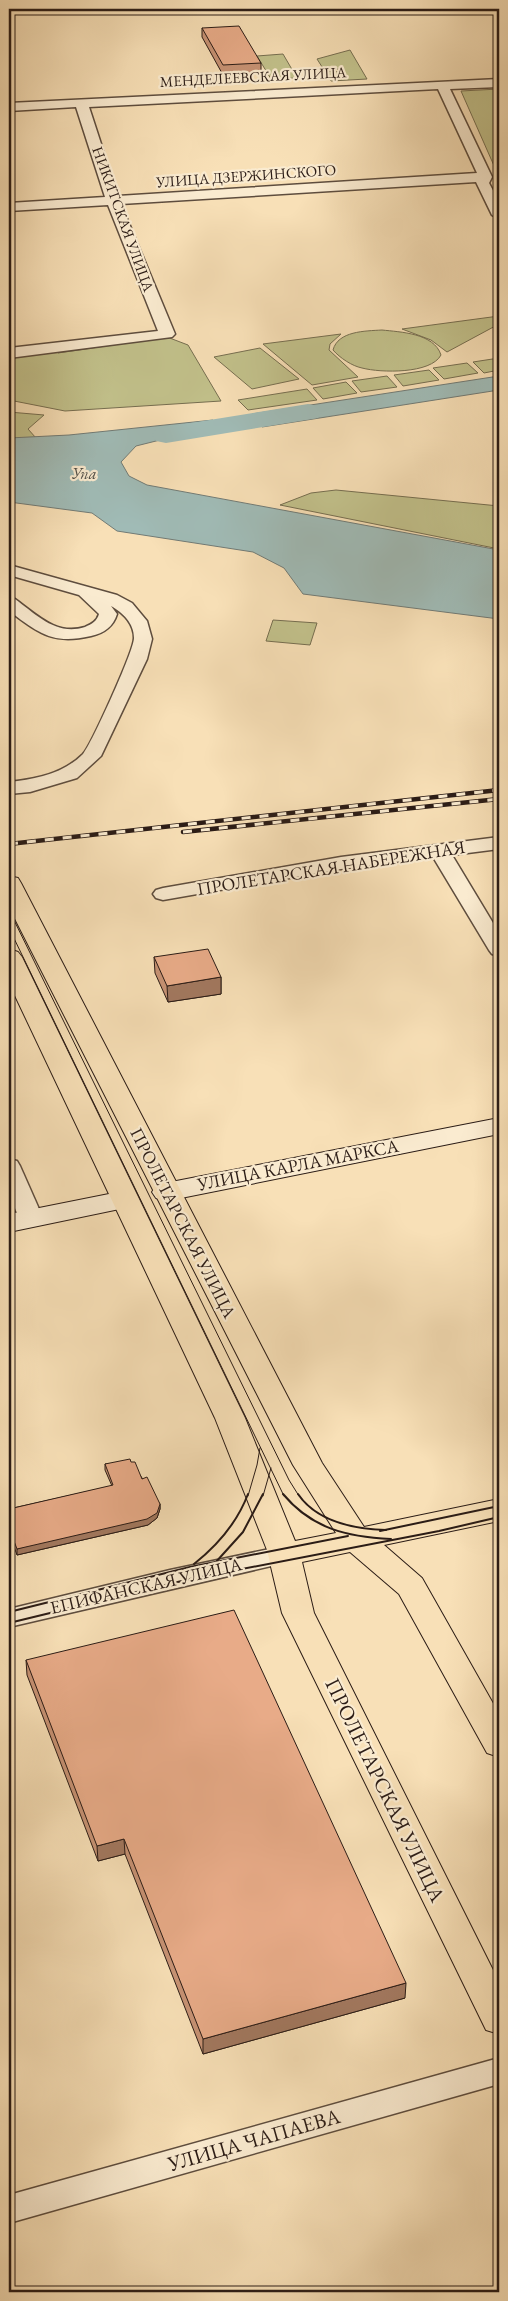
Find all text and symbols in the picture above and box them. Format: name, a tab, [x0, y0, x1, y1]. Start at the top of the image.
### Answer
street label: МЕНДЕЛЕЕВСКАЯ УЛИЦА	[159, 62, 347, 91]
street label: НИКИТСКАЯ УЛИЦА	[88, 144, 159, 295]
street label: УЛИЦА ДЗЕРЖИНСКОГО	[154, 160, 337, 191]
water label: Упа	[71, 463, 97, 484]
street label: ПРОЛЕТАРСКАЯ НАБЕРЕЖНАЯ	[195, 835, 467, 900]
street label: ПРОЛЕТАРСКАЯ УЛИЦА	[125, 1124, 242, 1322]
street label: УЛИЦА КАРЛА МАРКСА	[194, 1134, 401, 1195]
street label: ЕПИФАНСКАЯ УЛИЦА	[48, 1552, 245, 1619]
street label: ПРОЛЕТАРСКАЯ УЛИЦА	[319, 1673, 452, 1907]
street label: УЛИЦА ЧАПАЕВА	[164, 2102, 344, 2177]

